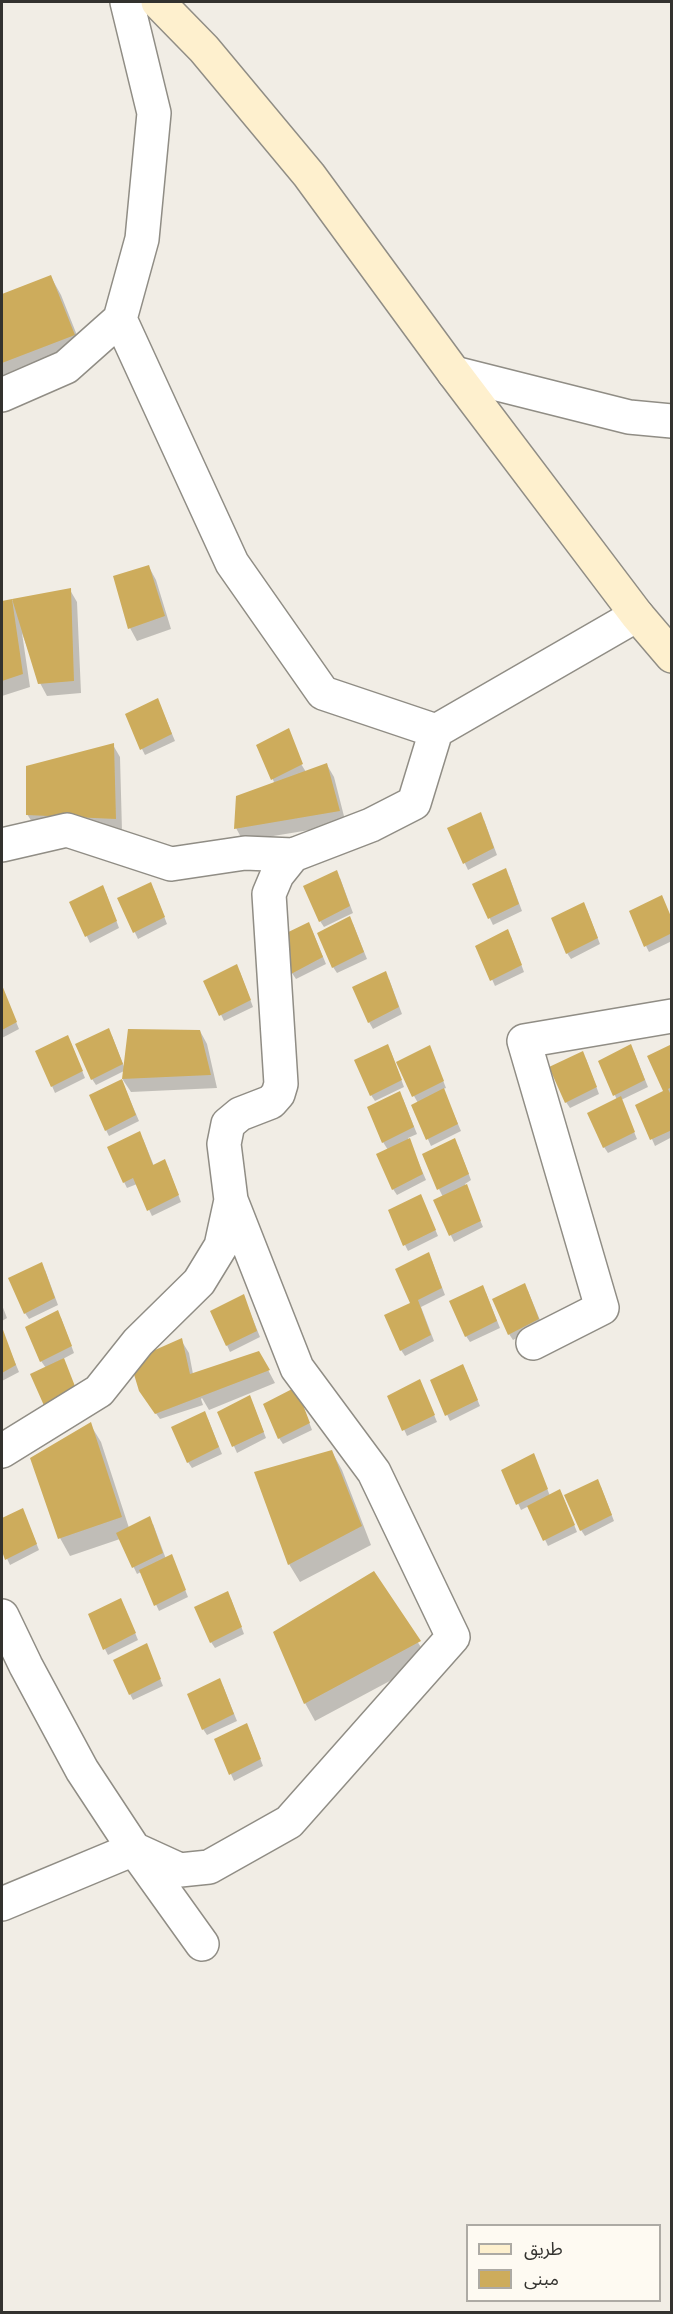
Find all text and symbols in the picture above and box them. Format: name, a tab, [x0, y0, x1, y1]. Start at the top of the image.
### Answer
legend	[466, 2224, 661, 2302]
text: طريق	[524, 2238, 563, 2259]
text: مبنى	[524, 2268, 559, 2289]

